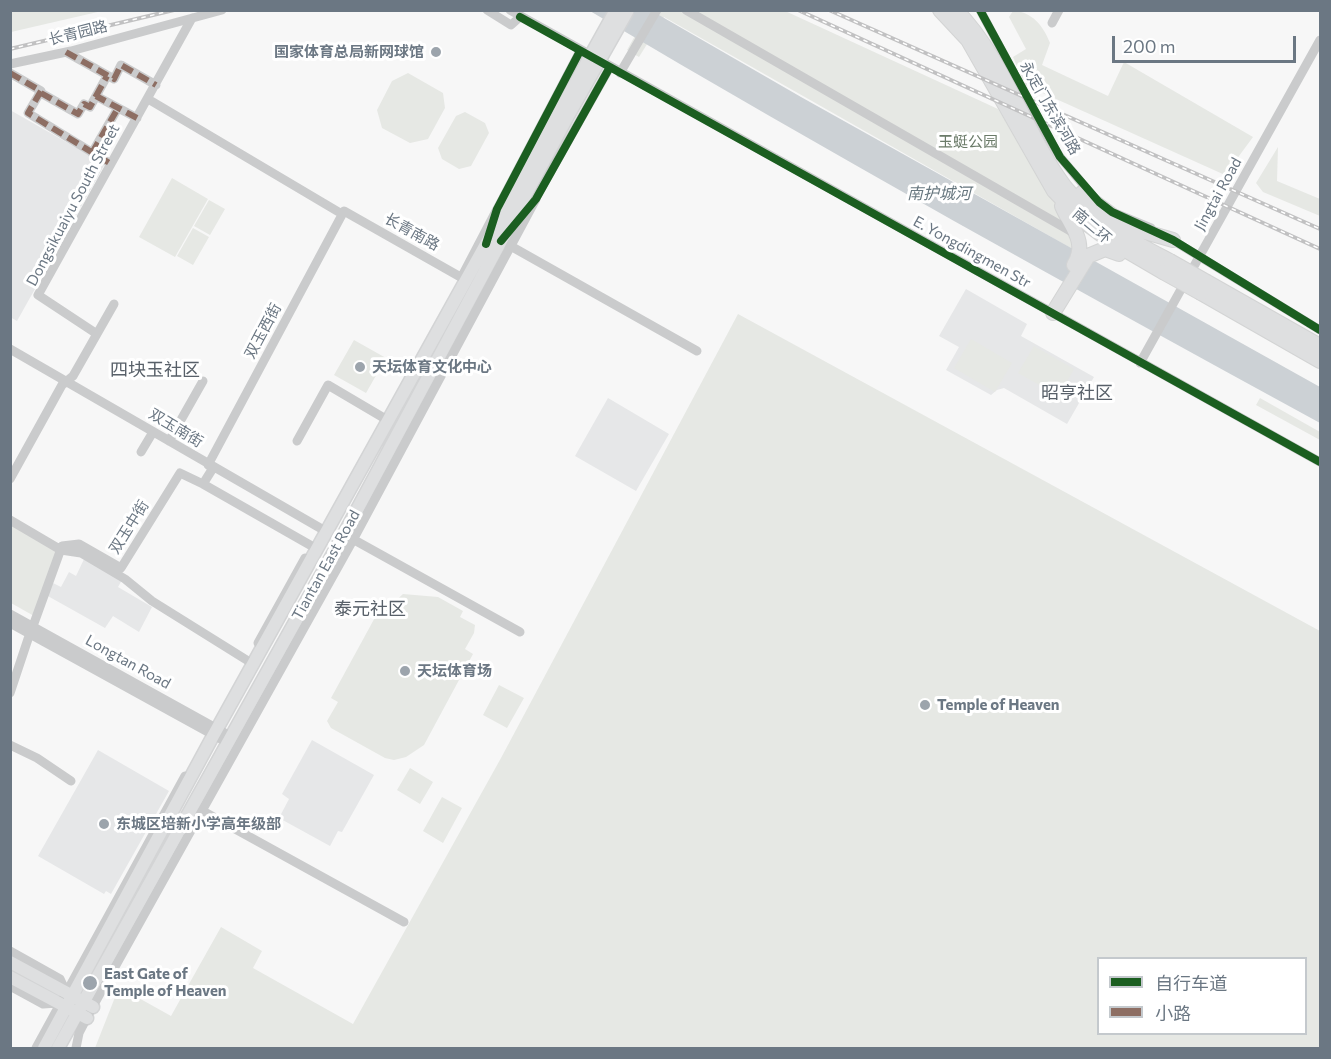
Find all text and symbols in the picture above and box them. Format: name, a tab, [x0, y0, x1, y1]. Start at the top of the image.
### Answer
street label: 长青园路	[47, 17, 109, 49]
scale bar	[1115, 24, 1300, 62]
text: 200 m	[1123, 35, 1176, 57]
place label: 国家体育总局新网球馆	[274, 43, 424, 61]
marker: 国家体育总局新网球馆	[429, 45, 443, 59]
street label: 永定门东滨河路	[1016, 58, 1084, 158]
street label: Dongsikuaiyu South Street	[23, 121, 123, 289]
park label: 玉蜓公园	[938, 133, 998, 151]
street label: Jingtai Road	[1191, 154, 1245, 234]
water label: 南护城河	[907, 184, 971, 204]
street label: 南二环	[1069, 205, 1115, 247]
street label: 长青南路	[381, 210, 443, 254]
street label: E. Yongdingmen Str	[910, 212, 1034, 292]
street label: 双玉西街	[241, 300, 285, 362]
place label: 天坛体育文化中心	[372, 358, 492, 376]
district label: 四块玉社区	[110, 359, 200, 381]
marker: 天坛体育文化中心	[353, 360, 367, 374]
district label: 昭亨社区	[1041, 382, 1113, 404]
street label: 双玉南街	[146, 405, 206, 451]
street label: 双玉中街	[105, 497, 153, 557]
street label: Tiantan East Road	[288, 507, 364, 623]
district label: 泰元社区	[334, 598, 406, 620]
street label: Longtan Road	[82, 631, 174, 693]
place label: 天坛体育场	[417, 662, 492, 680]
marker: 天坛体育场	[398, 664, 412, 678]
place label: Temple of Heaven	[937, 696, 1059, 714]
marker: Temple of Heaven	[918, 698, 932, 712]
place label: 东城区培新小学高年级部	[116, 815, 281, 833]
marker: 东城区培新小学高年级部	[97, 817, 111, 831]
legend	[1097, 957, 1307, 1035]
place label: East Gate of Temple of Heaven	[104, 965, 226, 1000]
text: 自行车道	[1155, 972, 1227, 994]
marker: East Gate of Temple of Heaven	[81, 974, 99, 992]
text: 小路	[1155, 1002, 1191, 1024]

